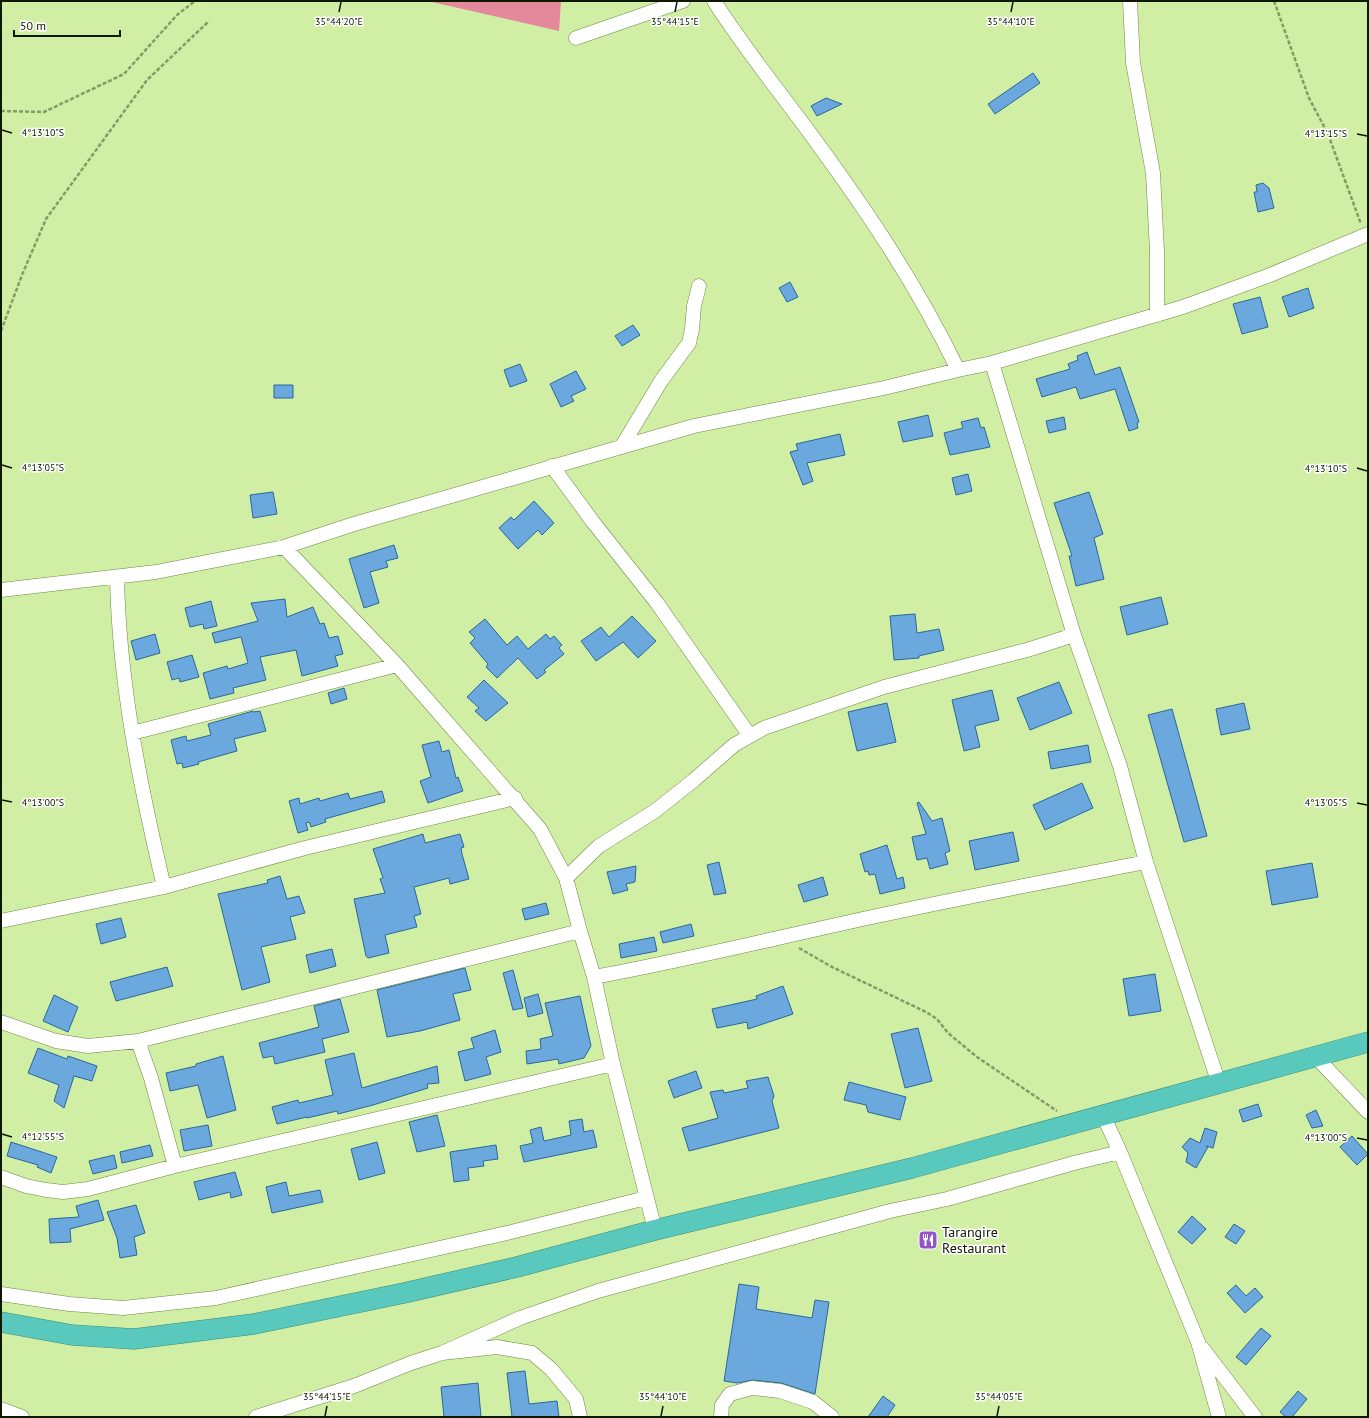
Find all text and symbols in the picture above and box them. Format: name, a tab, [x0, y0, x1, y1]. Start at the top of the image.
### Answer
scale bar	[14, 12, 120, 38]
text: 35°44'20"E	[315, 15, 363, 28]
text: 35°44'15"E	[651, 15, 699, 28]
text: 35°44'10"E	[987, 15, 1035, 28]
text: 50 m	[20, 18, 46, 33]
text: 4°13'10"S	[22, 126, 64, 139]
text: 4°13'15"S	[1305, 127, 1347, 140]
text: 4°13'05"S	[22, 461, 64, 474]
text: 4°13'10"S	[1305, 462, 1347, 475]
text: 4°13'00"S	[22, 796, 64, 809]
text: 4°13'05"S	[1305, 796, 1347, 809]
text: 4°12'55"S	[22, 1130, 64, 1143]
text: 4°13'00"S	[1305, 1131, 1347, 1144]
place label: Tarangire Restaurant	[942, 1223, 1006, 1257]
restaurant icon: Tarangire Restaurant	[917, 1229, 939, 1251]
text: 35°44'15"E	[303, 1390, 351, 1403]
text: 35°44'10"E	[639, 1390, 687, 1403]
text: 35°44'05"E	[975, 1390, 1023, 1403]

